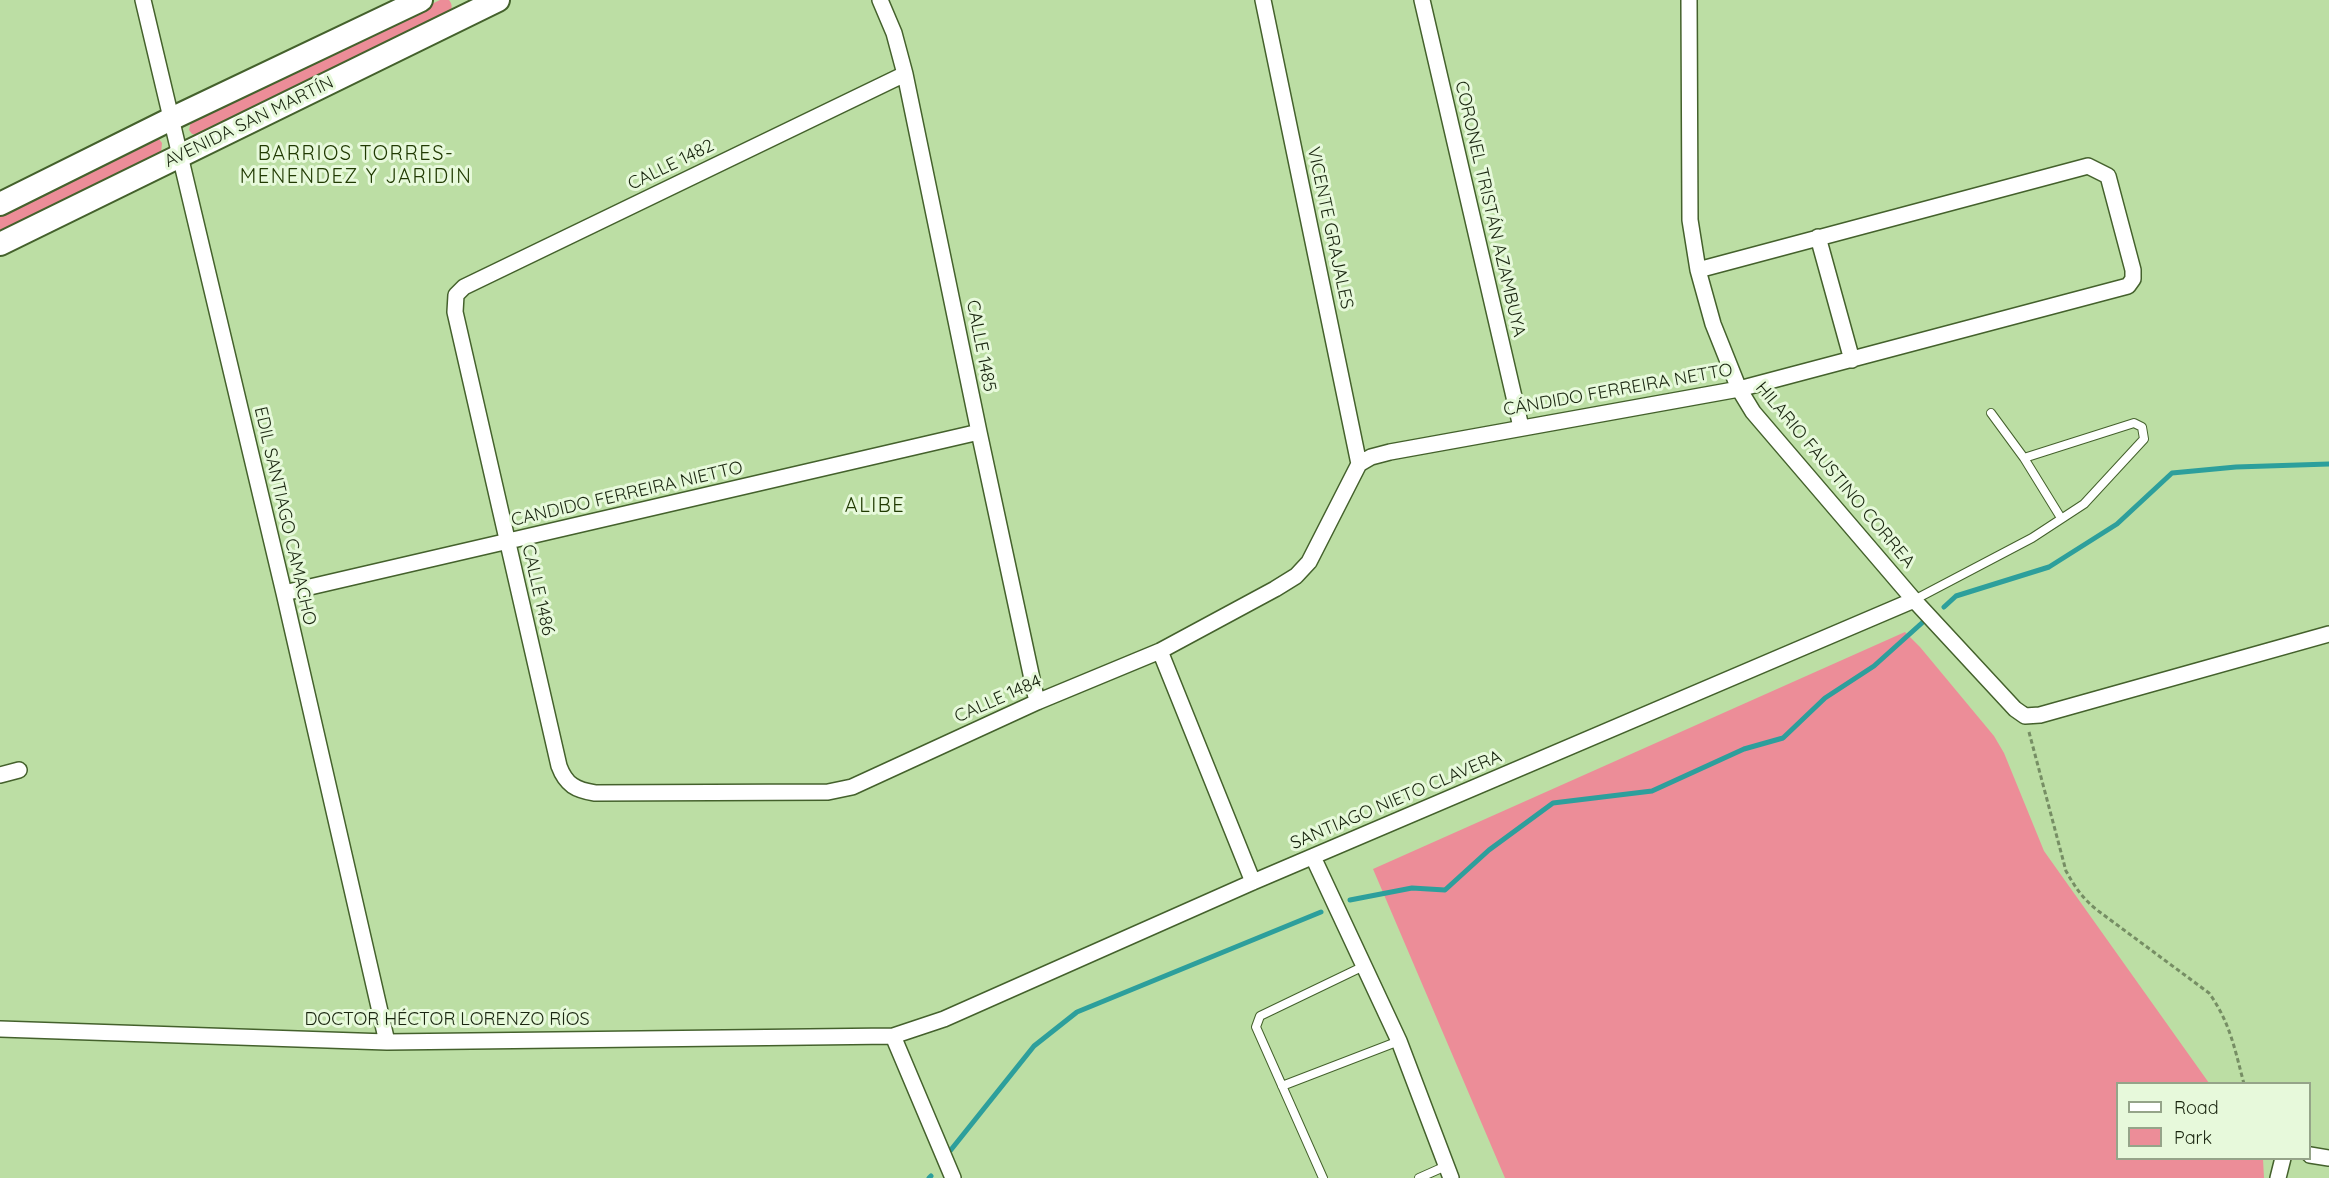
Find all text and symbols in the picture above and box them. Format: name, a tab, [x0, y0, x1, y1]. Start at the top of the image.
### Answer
street label: AVENIDA SAN MARTÍN	[161, 72, 337, 172]
street label: CORONEL TRISTÁN AZAMBUYA	[1450, 79, 1530, 339]
street label: CALLE 1482	[624, 135, 718, 195]
district label: BARRIOS TORRES- MENENDEZ Y JARIDIN	[240, 142, 472, 189]
street label: VICENTE GRAJALES	[1302, 145, 1358, 311]
street label: CALLE 1485	[962, 298, 1000, 394]
street label: CÁNDIDO FERREIRA NETTO	[1502, 359, 1734, 421]
street label: HILARIO FAUSTINO CORREA	[1751, 377, 1919, 573]
street label: EDIL SANTIAGO CAMACHO	[249, 405, 321, 627]
street label: CANDIDO FERREIRA NIETTO	[509, 457, 745, 531]
district label: ALIBE	[845, 494, 905, 518]
street label: CALLE 1486	[517, 542, 559, 638]
street label: CALLE 1484	[951, 670, 1045, 728]
street label: SANTIAGO NIETO CLAVERA	[1287, 746, 1505, 854]
street label: DOCTOR HÉCTOR LORENZO RÍOS	[304, 1009, 590, 1031]
legend	[2116, 1082, 2311, 1160]
text: Road	[2174, 1096, 2219, 1119]
text: Park	[2174, 1126, 2212, 1149]

